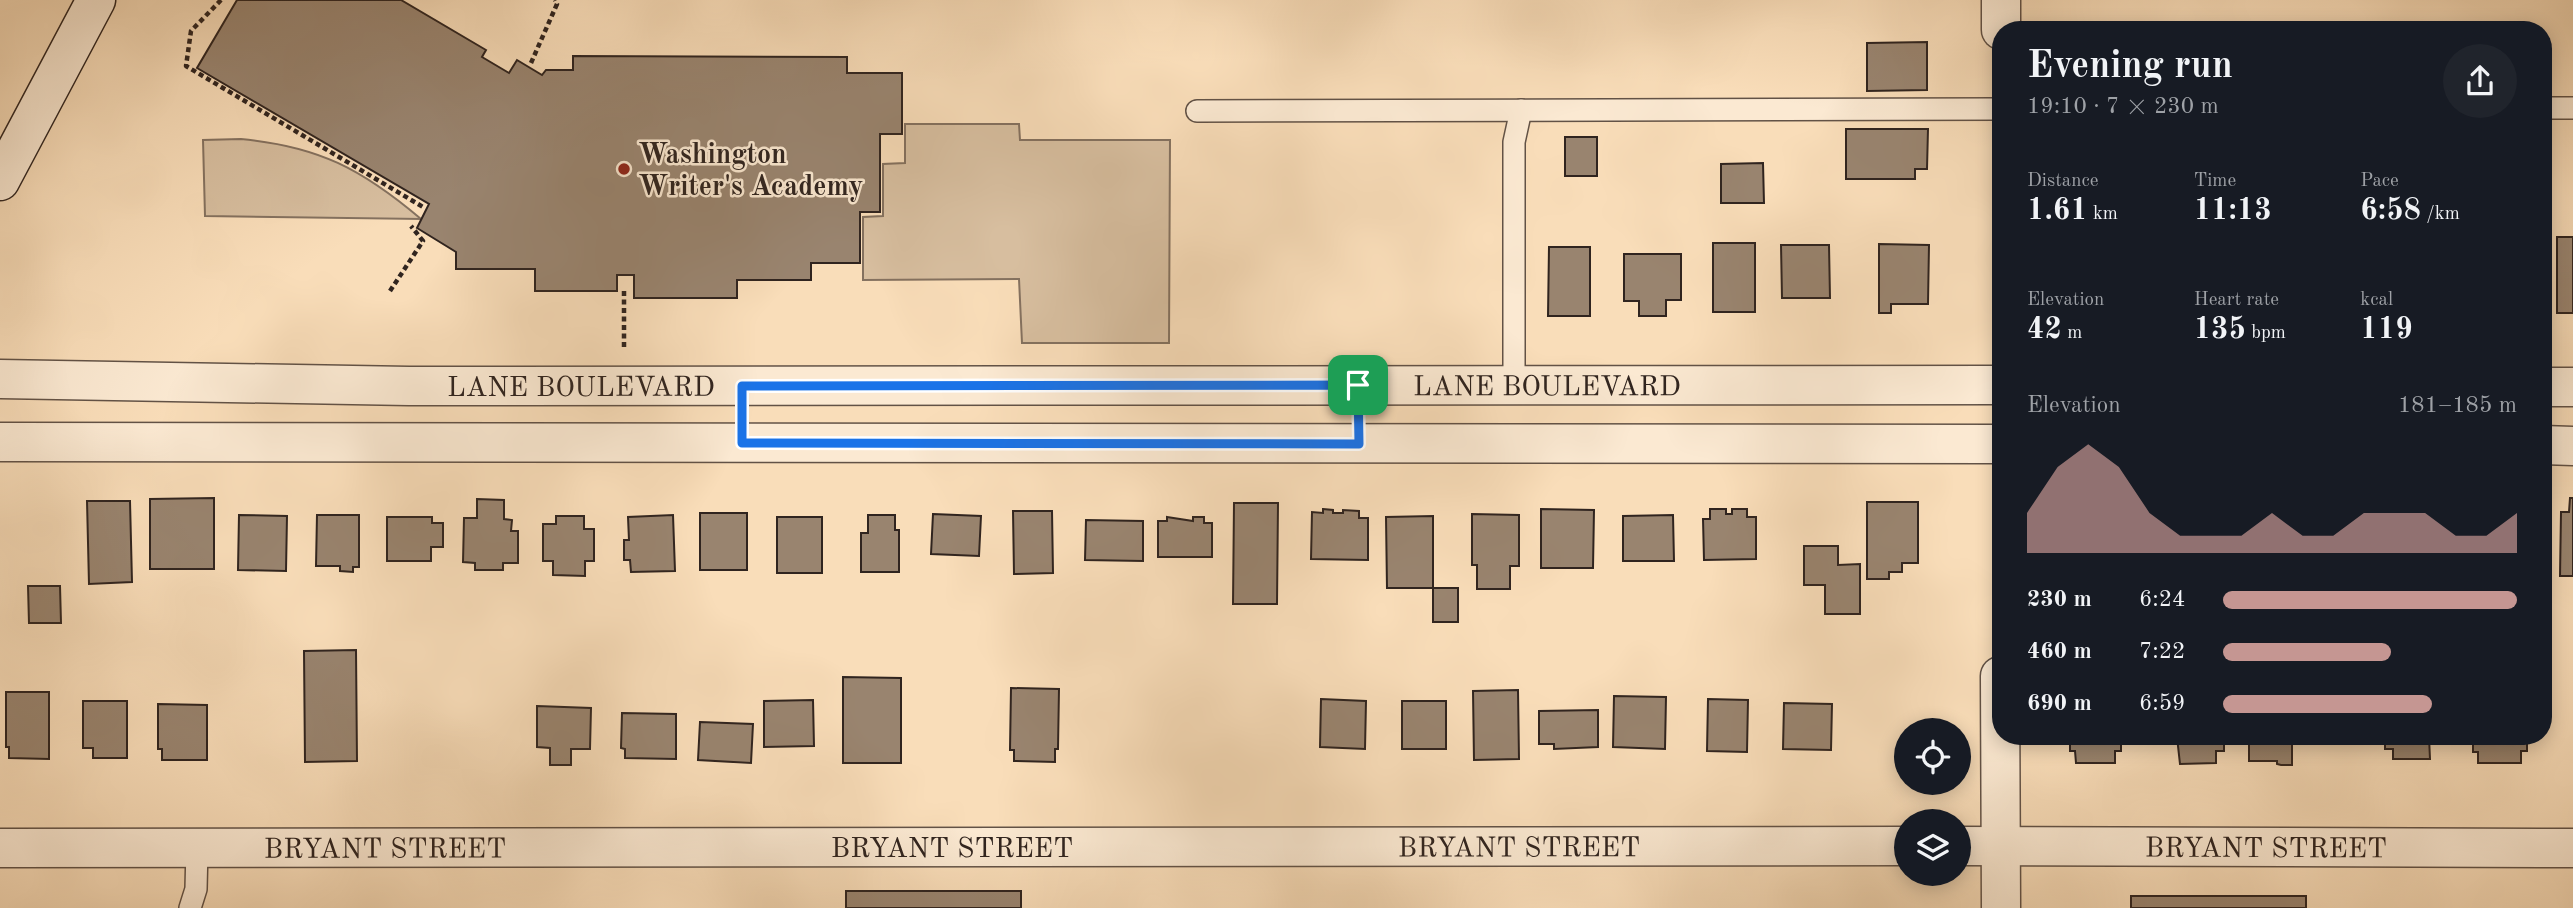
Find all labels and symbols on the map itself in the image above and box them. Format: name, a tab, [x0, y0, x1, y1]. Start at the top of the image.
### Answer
place label: Washington Writer's Academy	[638, 142, 864, 202]
marker: Washington Writer's Academy	[616, 161, 632, 177]
pin	[1328, 355, 1388, 415]
street label: LANE BOULEVARD	[1413, 374, 1681, 402]
street label: LANE BOULEVARD	[447, 375, 715, 403]
street label: BRYANT STREET	[1398, 835, 1640, 864]
street label: BRYANT STREET	[264, 836, 506, 865]
street label: BRYANT STREET	[831, 836, 1073, 864]
street label: BRYANT STREET	[2145, 836, 2387, 864]

